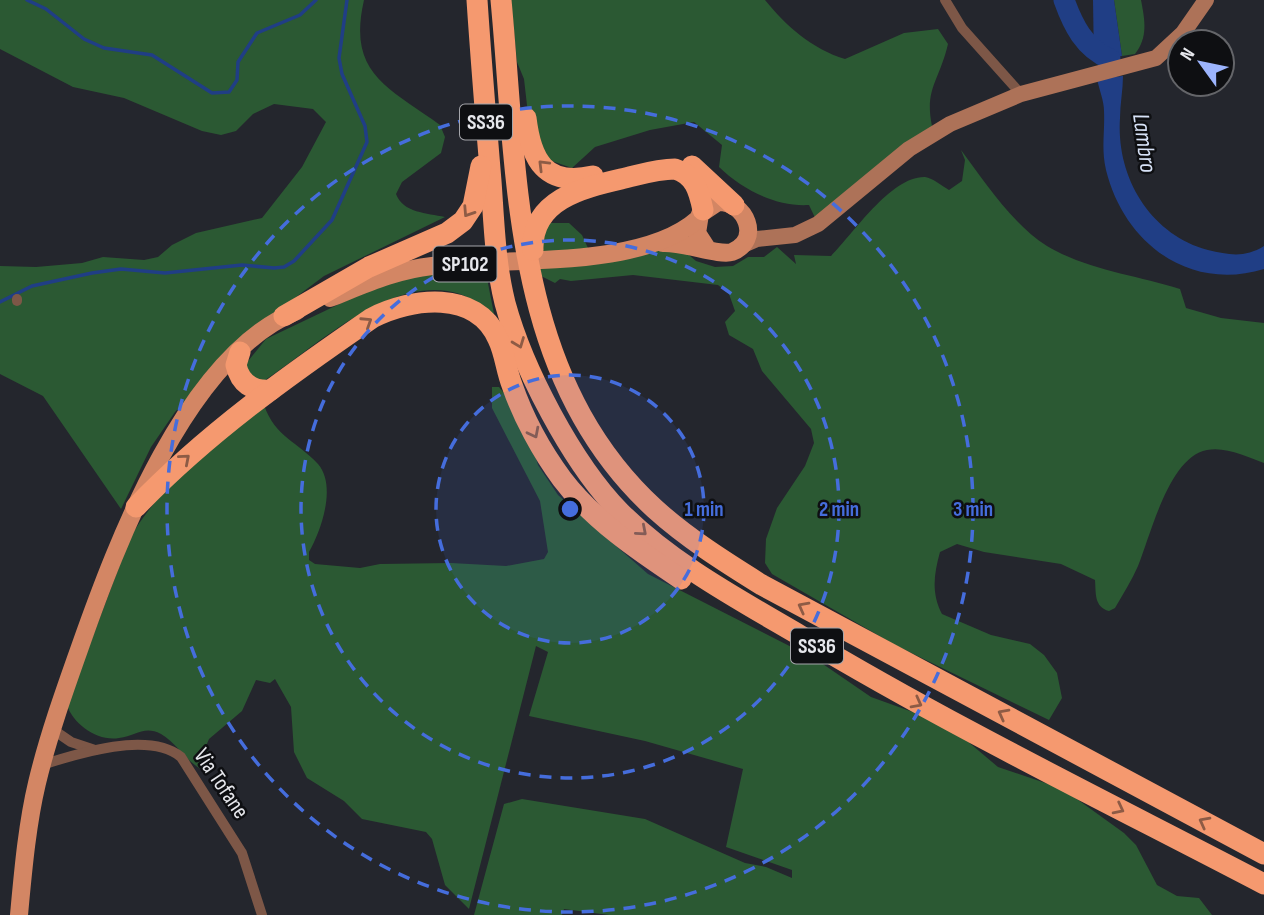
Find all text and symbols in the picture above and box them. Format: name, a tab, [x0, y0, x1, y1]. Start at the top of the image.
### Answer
north arrow	[1166, 28, 1236, 98]
text: N	[1176, 44, 1200, 65]
road number: SS36	[460, 104, 512, 140]
water label: Lambro	[1126, 112, 1163, 175]
one-way arrow	[538, 160, 551, 173]
one-way arrow	[463, 204, 476, 217]
road number: SP102	[434, 246, 496, 282]
one-way arrow	[359, 318, 372, 331]
one-way arrow	[510, 336, 524, 348]
one-way arrow	[526, 426, 540, 438]
one-way arrow	[177, 455, 190, 467]
centre of rings	[558, 497, 582, 521]
text: 1 min	[684, 497, 724, 522]
text: 2 min	[819, 497, 859, 522]
text: 3 min	[953, 497, 993, 522]
one-way arrow	[633, 523, 646, 535]
one-way arrow	[798, 602, 810, 615]
road number: SS36	[791, 628, 843, 664]
one-way arrow	[910, 695, 923, 709]
one-way arrow	[998, 709, 1010, 722]
street label: Via Tofane	[188, 743, 255, 824]
one-way arrow	[1112, 800, 1124, 814]
one-way arrow	[1199, 816, 1211, 830]

